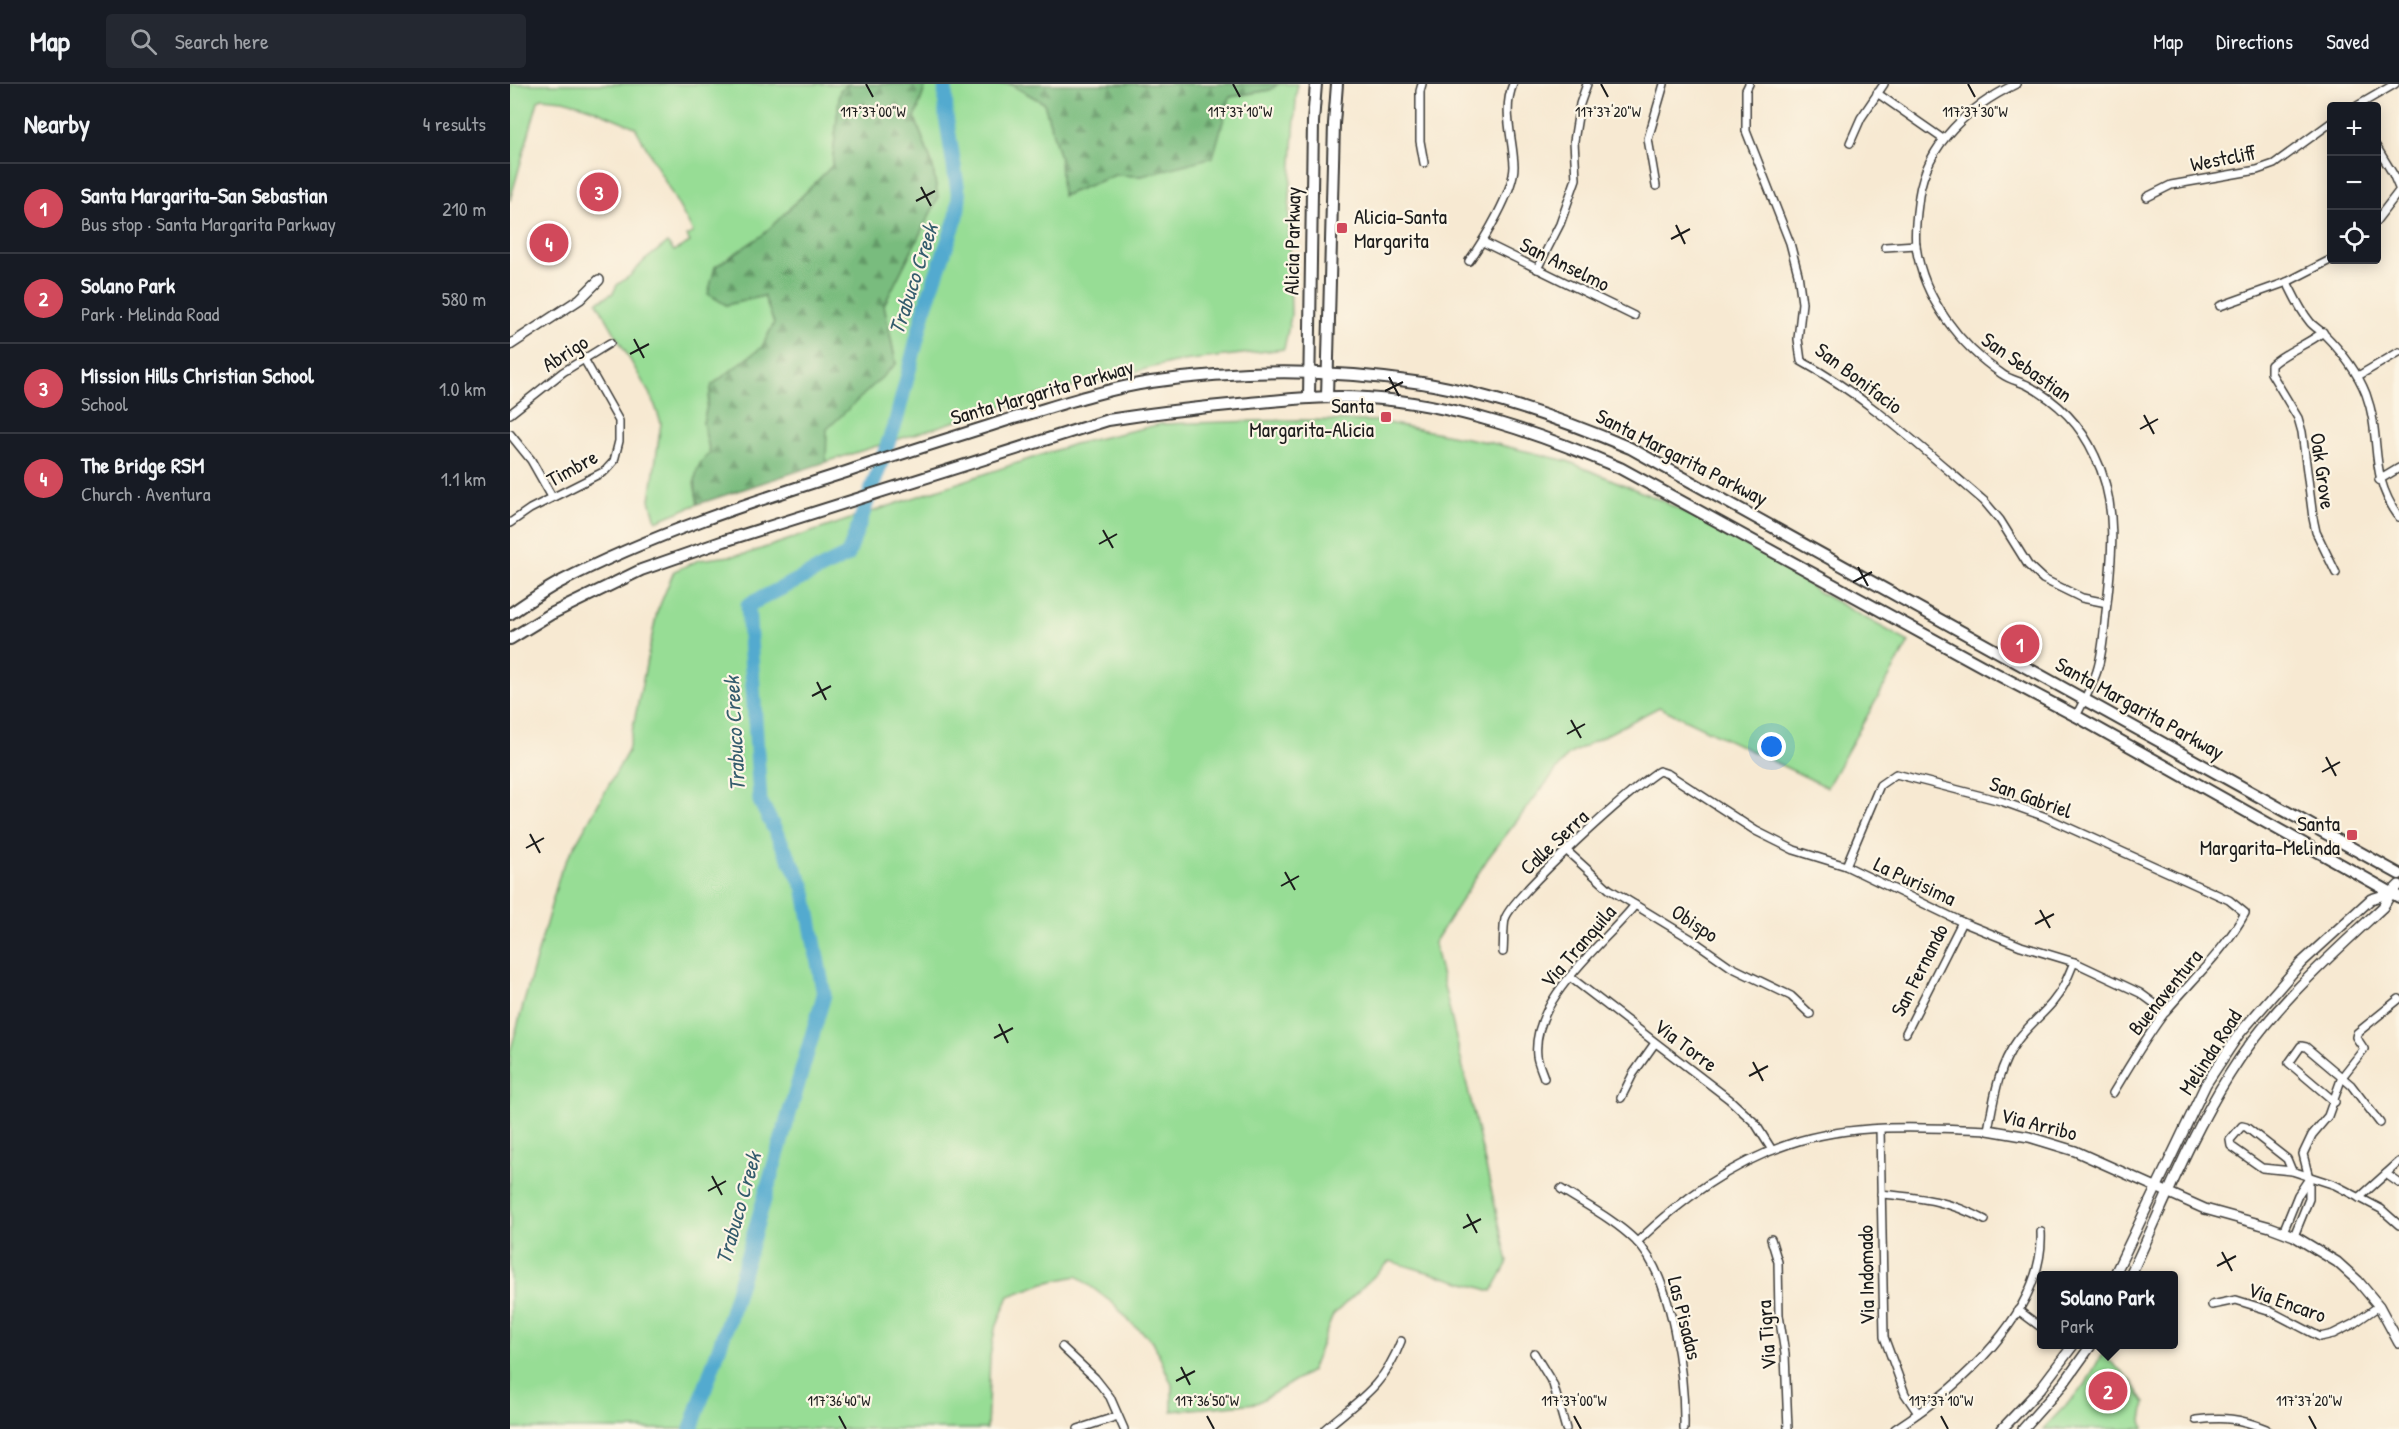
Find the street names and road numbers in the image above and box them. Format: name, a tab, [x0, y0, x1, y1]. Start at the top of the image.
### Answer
street label: Westcliff	[2188, 137, 2258, 179]
street label: Alicia Parkway	[1277, 186, 1307, 295]
street label: San Anselmo	[1515, 230, 1615, 298]
street label: San Sebastian	[1976, 325, 2078, 409]
street label: Abrigo	[536, 327, 594, 379]
street label: San Bonifacio	[1809, 336, 1909, 420]
street label: Santa Margarita Parkway	[947, 352, 1137, 432]
street label: Santa Margarita Parkway	[1591, 401, 1773, 513]
street label: Oak Grove	[2303, 431, 2343, 511]
street label: Timbre	[541, 442, 603, 494]
street label: Santa Margarita Parkway	[2050, 649, 2230, 767]
street label: San Gabriel	[1986, 769, 2077, 825]
street label: Calle Serra	[1513, 803, 1595, 881]
street label: La Purisima	[1869, 849, 1961, 913]
street label: Obispo	[1666, 897, 1724, 949]
street label: Via Tranquila	[1534, 898, 1622, 994]
street label: San Fernando	[1883, 919, 1955, 1021]
street label: Buenaventura	[2121, 943, 2209, 1041]
street label: Melinda Road	[2172, 1004, 2248, 1100]
street label: Via Torre	[1648, 1012, 1724, 1078]
street label: Via Arribo	[1998, 1101, 2080, 1147]
street label: Via Indomado	[1851, 1225, 1881, 1325]
street label: Las Pisadas	[1661, 1273, 1709, 1363]
street label: Via Encaro	[2244, 1274, 2330, 1330]
street label: Via Tigra	[1749, 1299, 1783, 1371]

